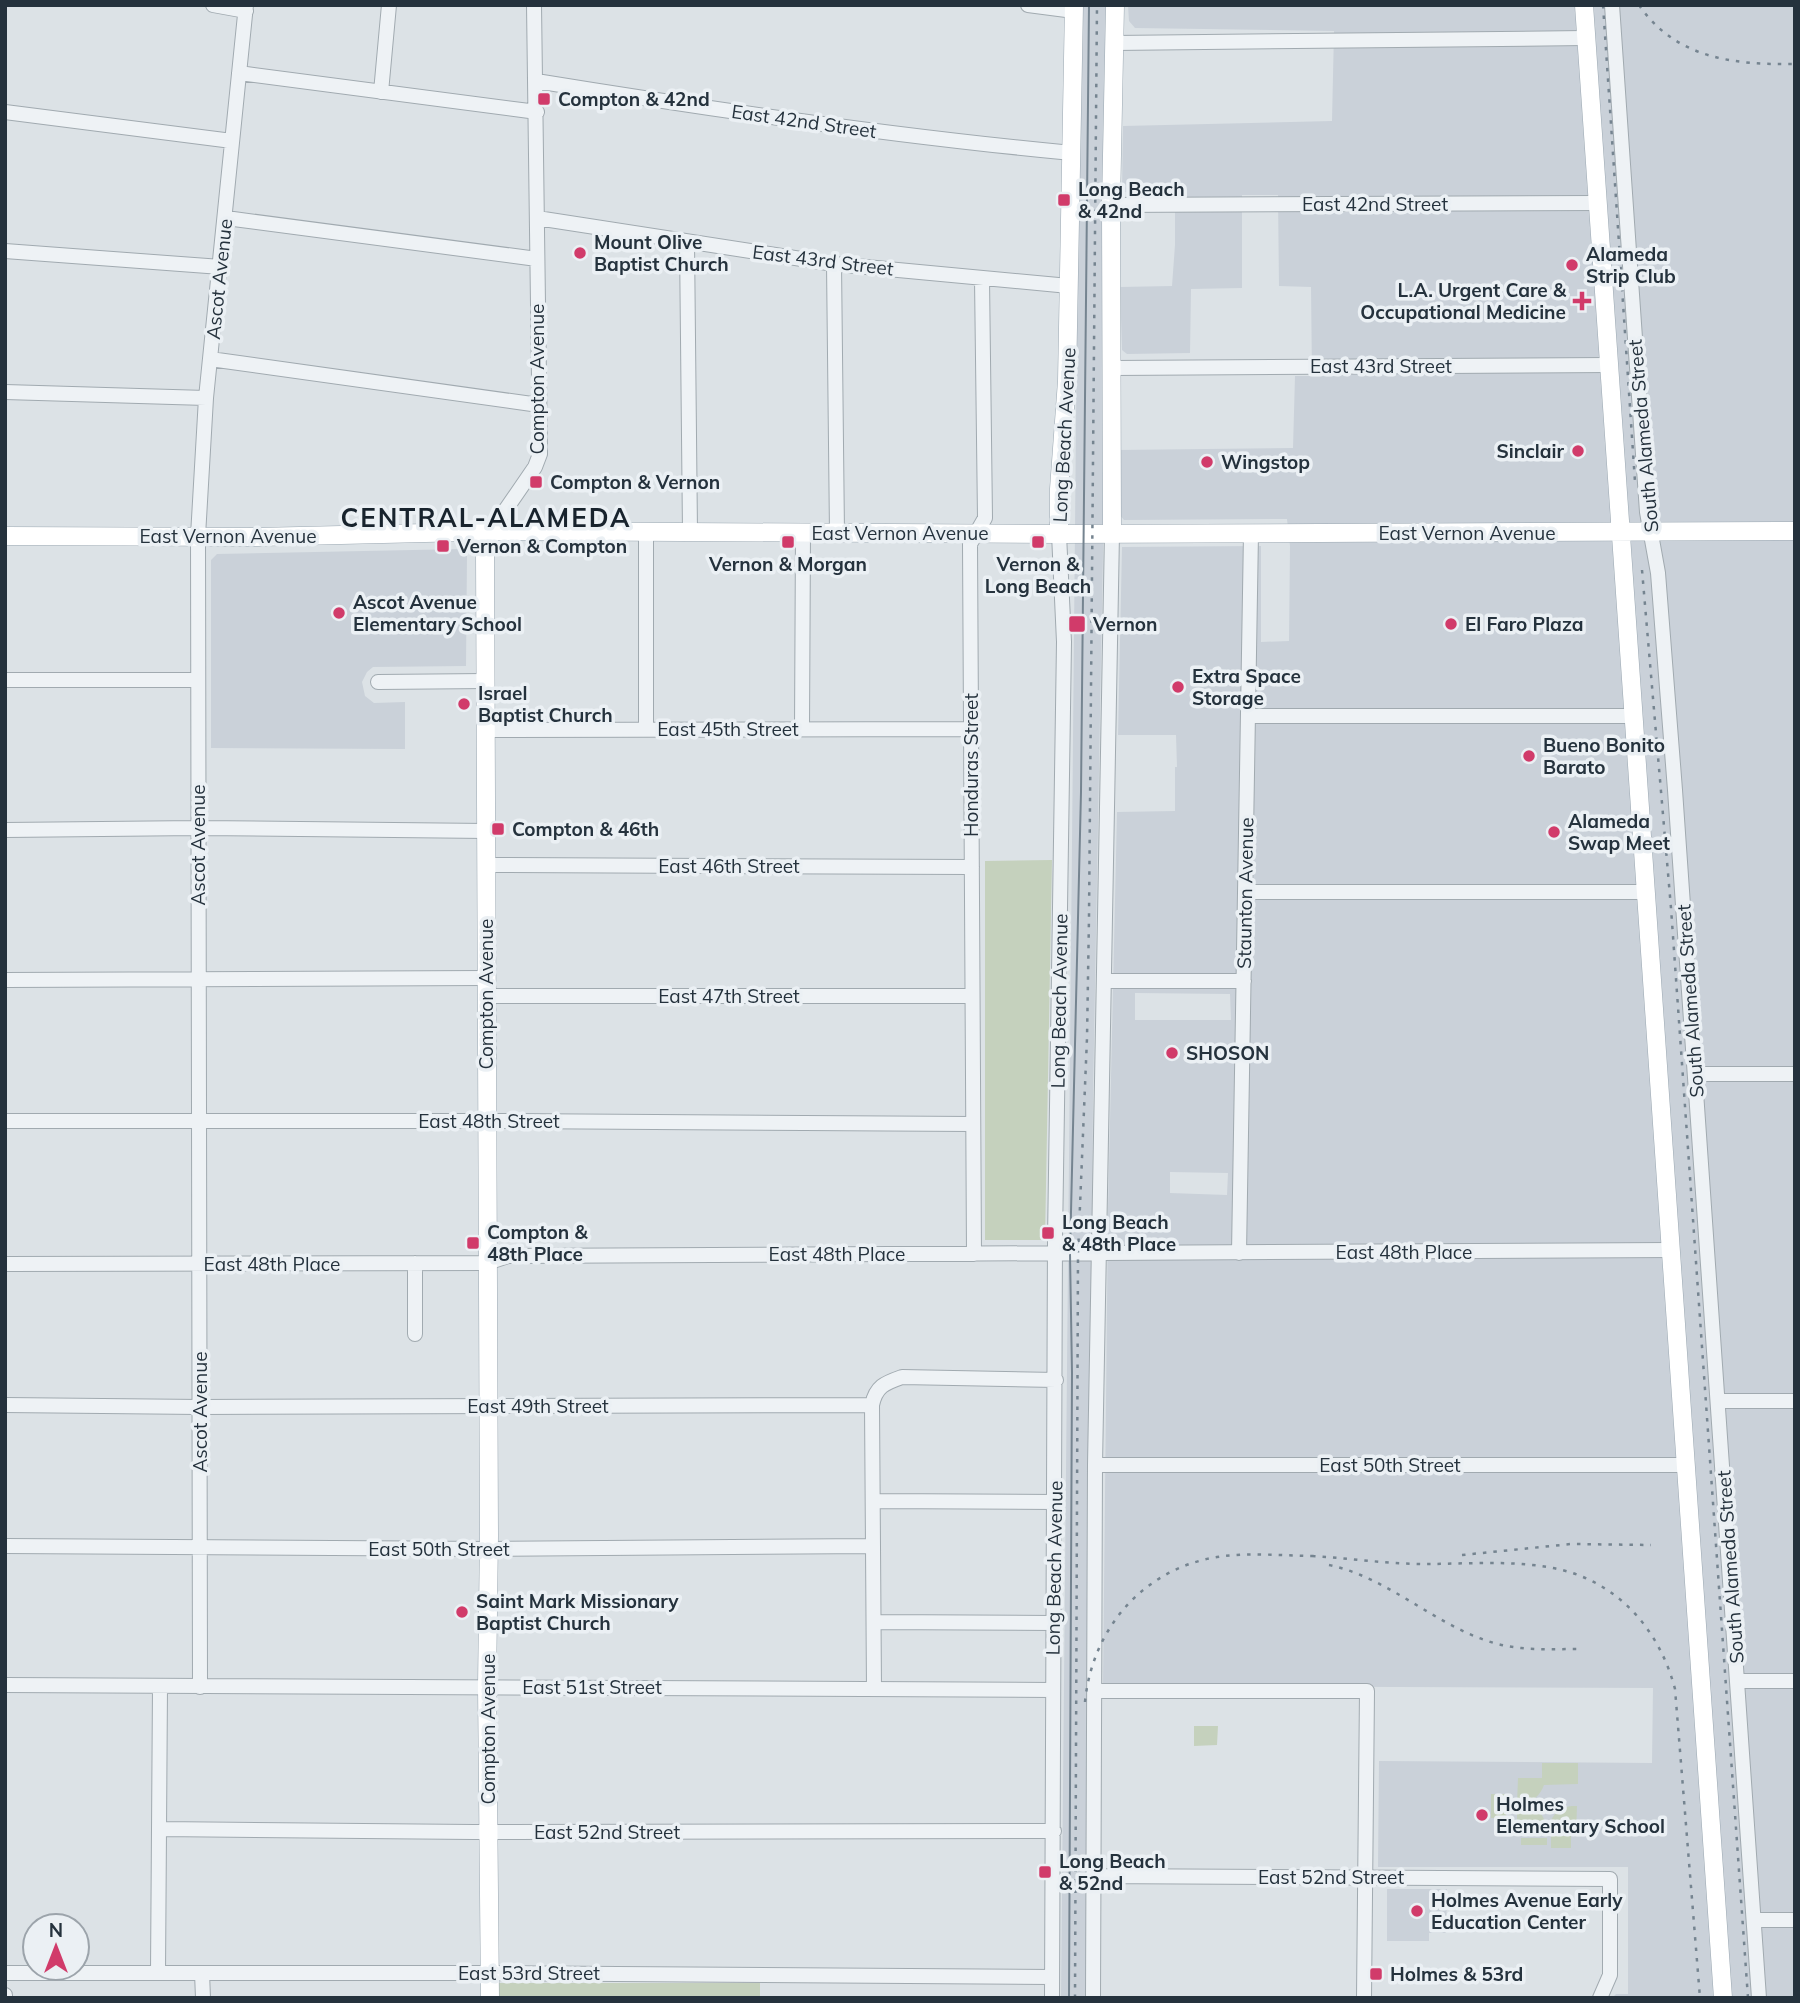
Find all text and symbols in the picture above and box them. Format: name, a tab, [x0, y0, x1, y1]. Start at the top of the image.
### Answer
place label: Compton & 42nd	[558, 87, 710, 111]
marker: Compton & 42nd	[536, 91, 552, 107]
street label: East 42nd Street	[730, 99, 878, 143]
place label: Long Beach & 42nd	[1078, 177, 1185, 223]
marker: Long Beach & 42nd	[1056, 192, 1072, 208]
street label: East 42nd Street	[1302, 192, 1448, 216]
street label: Ascot Avenue	[201, 218, 237, 340]
place label: Mount Olive Baptist Church	[594, 230, 729, 276]
street label: East 43rd Street	[751, 239, 895, 281]
place label: Alameda Strip Club	[1586, 242, 1676, 288]
marker: Mount Olive Baptist Church	[572, 245, 588, 261]
marker: Alameda Strip Club	[1564, 257, 1580, 273]
place label: L.A. Urgent Care & Occupational Medicine	[1360, 278, 1567, 324]
marker: L.A. Urgent Care & Occupational Medicine	[1572, 291, 1592, 311]
street label: Compton Avenue	[525, 304, 549, 454]
street label: South Alameda Street	[1623, 338, 1663, 533]
street label: Long Beach Avenue	[1047, 347, 1081, 523]
street label: East 43rd Street	[1310, 354, 1452, 378]
place label: Sinclair	[1497, 439, 1565, 463]
marker: Sinclair	[1570, 443, 1586, 459]
place label: Wingstop	[1221, 450, 1310, 474]
marker: Wingstop	[1199, 454, 1215, 470]
place label: Compton & Vernon	[550, 470, 720, 494]
marker: Compton & Vernon	[528, 474, 544, 490]
district label: CENTRAL-ALAMEDA	[340, 501, 632, 534]
street label: East Vernon Avenue	[811, 521, 989, 545]
street label: East Vernon Avenue	[1378, 521, 1556, 545]
street label: East Vernon Avenue	[139, 524, 317, 548]
place label: Vernon & Compton	[456, 534, 627, 558]
marker: Vernon & Morgan	[780, 534, 796, 550]
marker: Vernon & Long Beach	[1030, 534, 1046, 550]
marker: Vernon & Compton	[435, 538, 451, 554]
place label: Vernon & Morgan	[708, 552, 867, 576]
place label: Vernon & Long Beach	[985, 552, 1091, 598]
place label: Ascot Avenue Elementary School	[353, 590, 522, 636]
marker: Ascot Avenue Elementary School	[331, 605, 347, 621]
place label: Vernon	[1092, 612, 1158, 636]
place label: El Faro Plaza	[1465, 612, 1584, 636]
marker: Vernon	[1067, 614, 1087, 634]
marker: El Faro Plaza	[1443, 616, 1459, 632]
place label: Extra Space Storage	[1192, 664, 1301, 710]
marker: Extra Space Storage	[1170, 679, 1186, 695]
place label: Israel Baptist Church	[478, 681, 613, 727]
street label: Honduras Street	[959, 693, 983, 837]
marker: Israel Baptist Church	[456, 696, 472, 712]
street label: East 45th Street	[657, 717, 799, 741]
place label: Bueno Bonito Barato	[1543, 733, 1665, 779]
marker: Bueno Bonito Barato	[1521, 748, 1537, 764]
street label: Ascot Avenue	[186, 784, 210, 906]
place label: Alameda Swap Meet	[1568, 809, 1670, 855]
place label: Compton & 46th	[512, 817, 659, 841]
street label: Staunton Avenue	[1232, 817, 1258, 969]
marker: Compton & 46th	[490, 821, 506, 837]
marker: Alameda Swap Meet	[1546, 824, 1562, 840]
street label: East 46th Street	[658, 854, 800, 878]
street label: South Alameda Street	[1671, 903, 1709, 1098]
street label: Long Beach Avenue	[1045, 913, 1073, 1089]
street label: Compton Avenue	[474, 919, 498, 1069]
street label: East 47th Street	[658, 984, 800, 1008]
place label: SHOSON	[1186, 1041, 1269, 1065]
marker: SHOSON	[1164, 1045, 1180, 1061]
street label: East 48th Street	[418, 1109, 560, 1133]
place label: Long Beach & 48th Place	[1062, 1210, 1176, 1256]
place label: Compton & 48th Place	[487, 1220, 588, 1266]
marker: Long Beach & 48th Place	[1040, 1225, 1056, 1241]
marker: Compton & 48th Place	[465, 1235, 481, 1251]
street label: East 48th Place	[1336, 1240, 1472, 1264]
street label: East 48th Place	[769, 1242, 905, 1266]
street label: East 48th Place	[204, 1252, 340, 1276]
street label: Ascot Avenue	[188, 1351, 212, 1473]
street label: East 49th Street	[467, 1394, 609, 1418]
street label: East 50th Street	[1319, 1453, 1461, 1477]
street label: South Alameda Street	[1711, 1469, 1749, 1664]
street label: Long Beach Avenue	[1040, 1480, 1068, 1656]
street label: East 50th Street	[368, 1537, 510, 1561]
place label: Saint Mark Missionary Baptist Church	[476, 1589, 679, 1635]
marker: Saint Mark Missionary Baptist Church	[454, 1604, 470, 1620]
street label: Compton Avenue	[476, 1654, 500, 1804]
street label: East 51st Street	[522, 1675, 662, 1699]
place label: Holmes Elementary School	[1496, 1792, 1665, 1838]
marker: Holmes Elementary School	[1474, 1807, 1490, 1823]
street label: East 52nd Street	[534, 1820, 680, 1844]
place label: Long Beach & 52nd	[1059, 1849, 1166, 1895]
marker: Long Beach & 52nd	[1037, 1864, 1053, 1880]
street label: East 52nd Street	[1258, 1865, 1404, 1889]
place label: Holmes Avenue Early Education Center	[1431, 1888, 1623, 1934]
marker: Holmes Avenue Early Education Center	[1409, 1903, 1425, 1919]
north arrow	[21, 1912, 91, 1982]
text: N	[49, 1918, 63, 1942]
street label: East 53rd Street	[458, 1961, 600, 1985]
place label: Holmes & 53rd	[1390, 1962, 1523, 1986]
marker: Holmes & 53rd	[1368, 1966, 1384, 1982]

